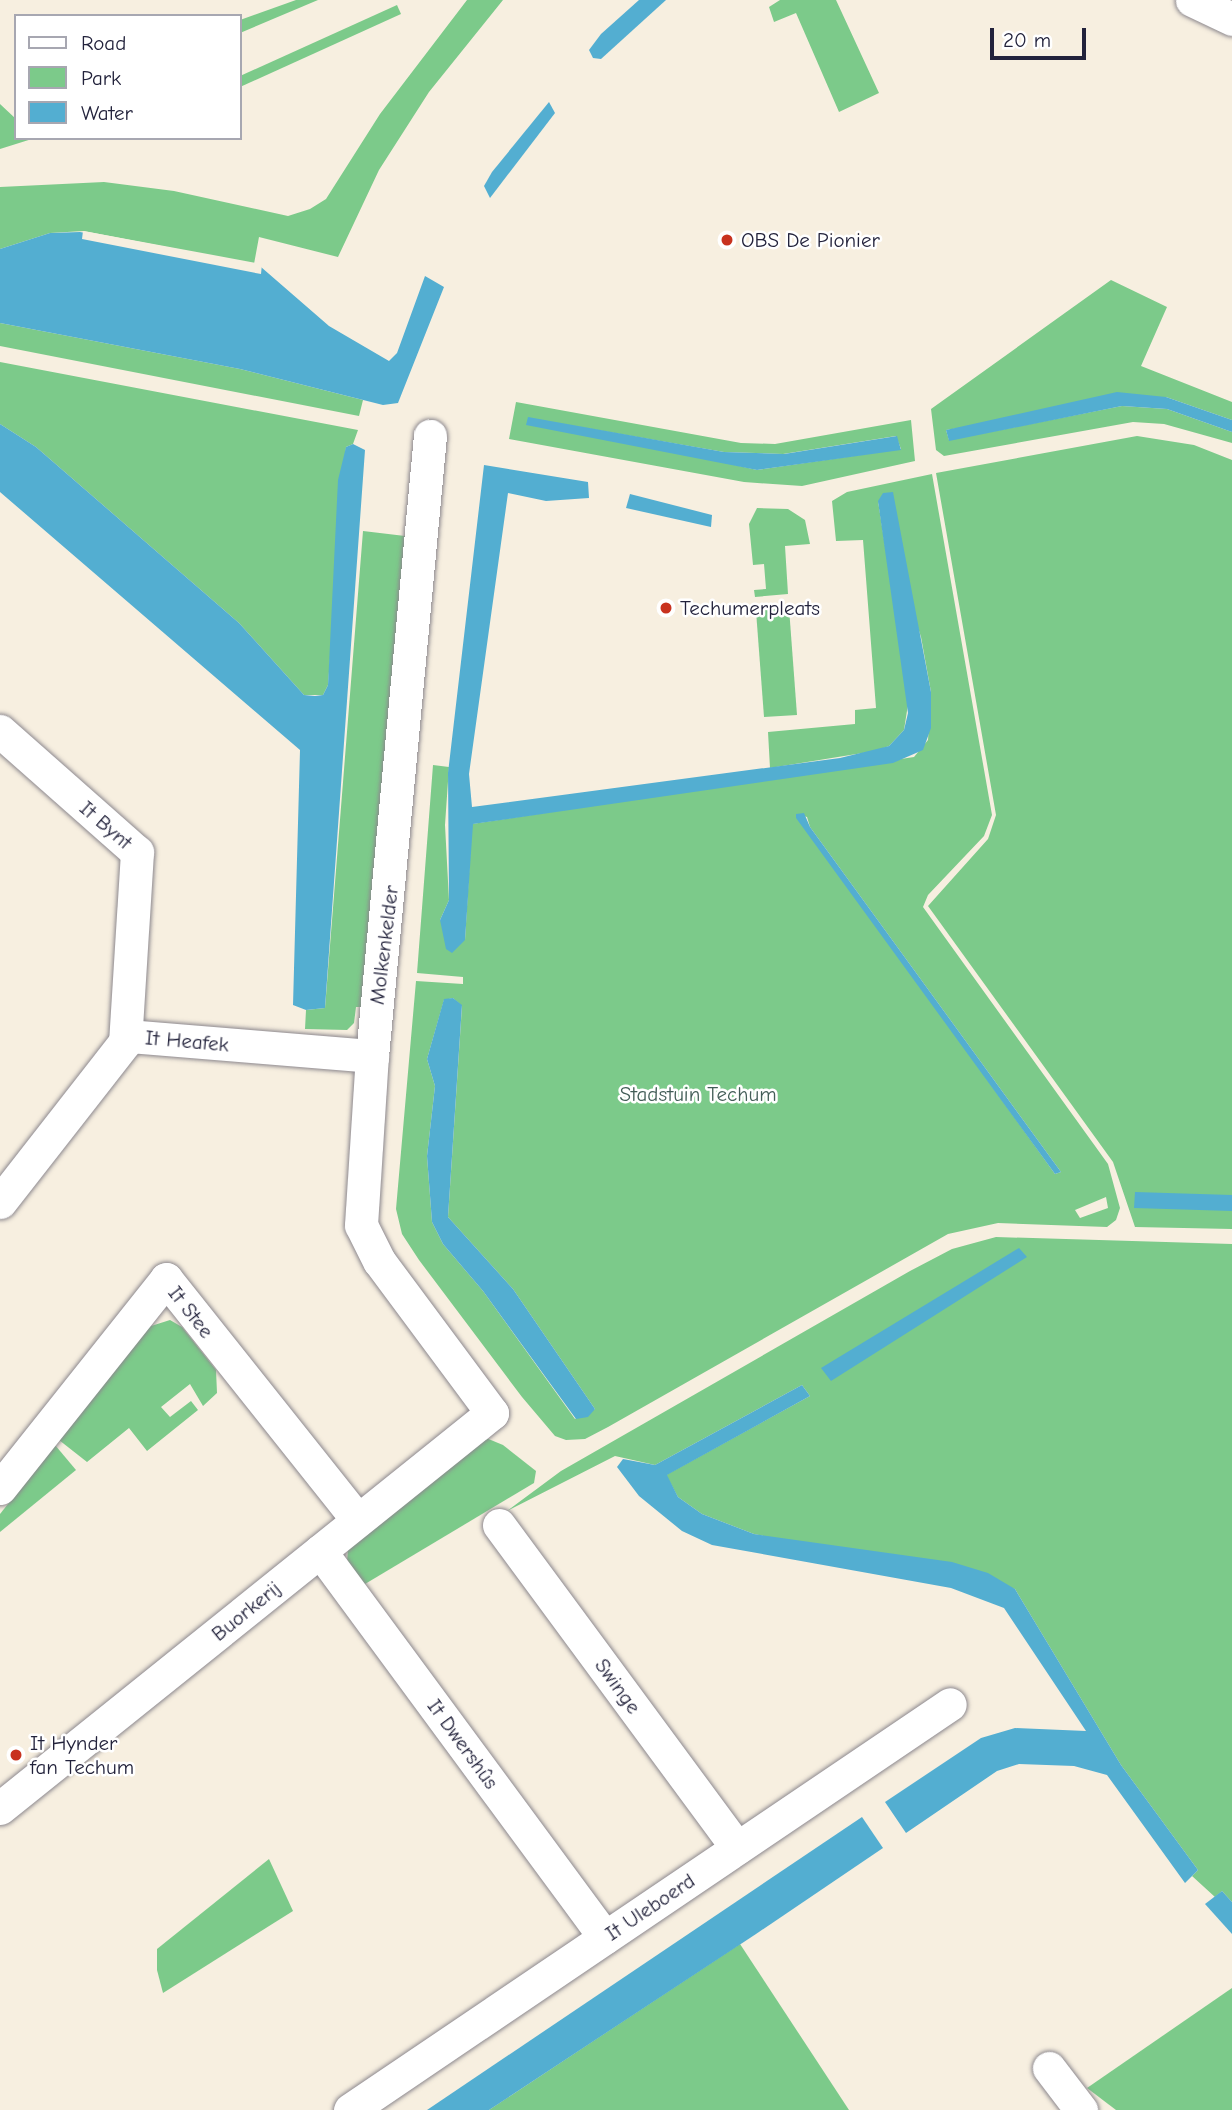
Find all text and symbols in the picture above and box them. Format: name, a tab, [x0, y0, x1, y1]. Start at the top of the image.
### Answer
legend	[14, 14, 242, 140]
scale bar	[994, 14, 1090, 58]
text: 20 m	[1003, 28, 1051, 52]
text: Road	[81, 31, 126, 55]
text: Park	[81, 66, 121, 90]
text: Water	[81, 101, 133, 125]
place label: OBS De Pionier	[741, 227, 880, 253]
marker: OBS De Pionier	[719, 232, 735, 248]
place label: Techumerpleats	[680, 595, 820, 621]
marker: Techumerpleats	[658, 600, 674, 616]
street label: It Bynt	[75, 795, 137, 855]
street label: Molkenkelder	[364, 884, 404, 1006]
street label: It Heafek	[144, 1025, 230, 1057]
park label: Stadstuin Techum	[619, 1081, 777, 1107]
street label: It Stee	[163, 1281, 219, 1343]
street label: Buorkerij	[206, 1576, 286, 1646]
street label: Swinge	[590, 1653, 646, 1719]
street label: It Dwershûs	[422, 1694, 504, 1794]
place label: It Hynder fan Techum	[30, 1730, 134, 1780]
marker: It Hynder fan Techum	[8, 1747, 24, 1763]
street label: It Uleboerd	[600, 1868, 700, 1946]

